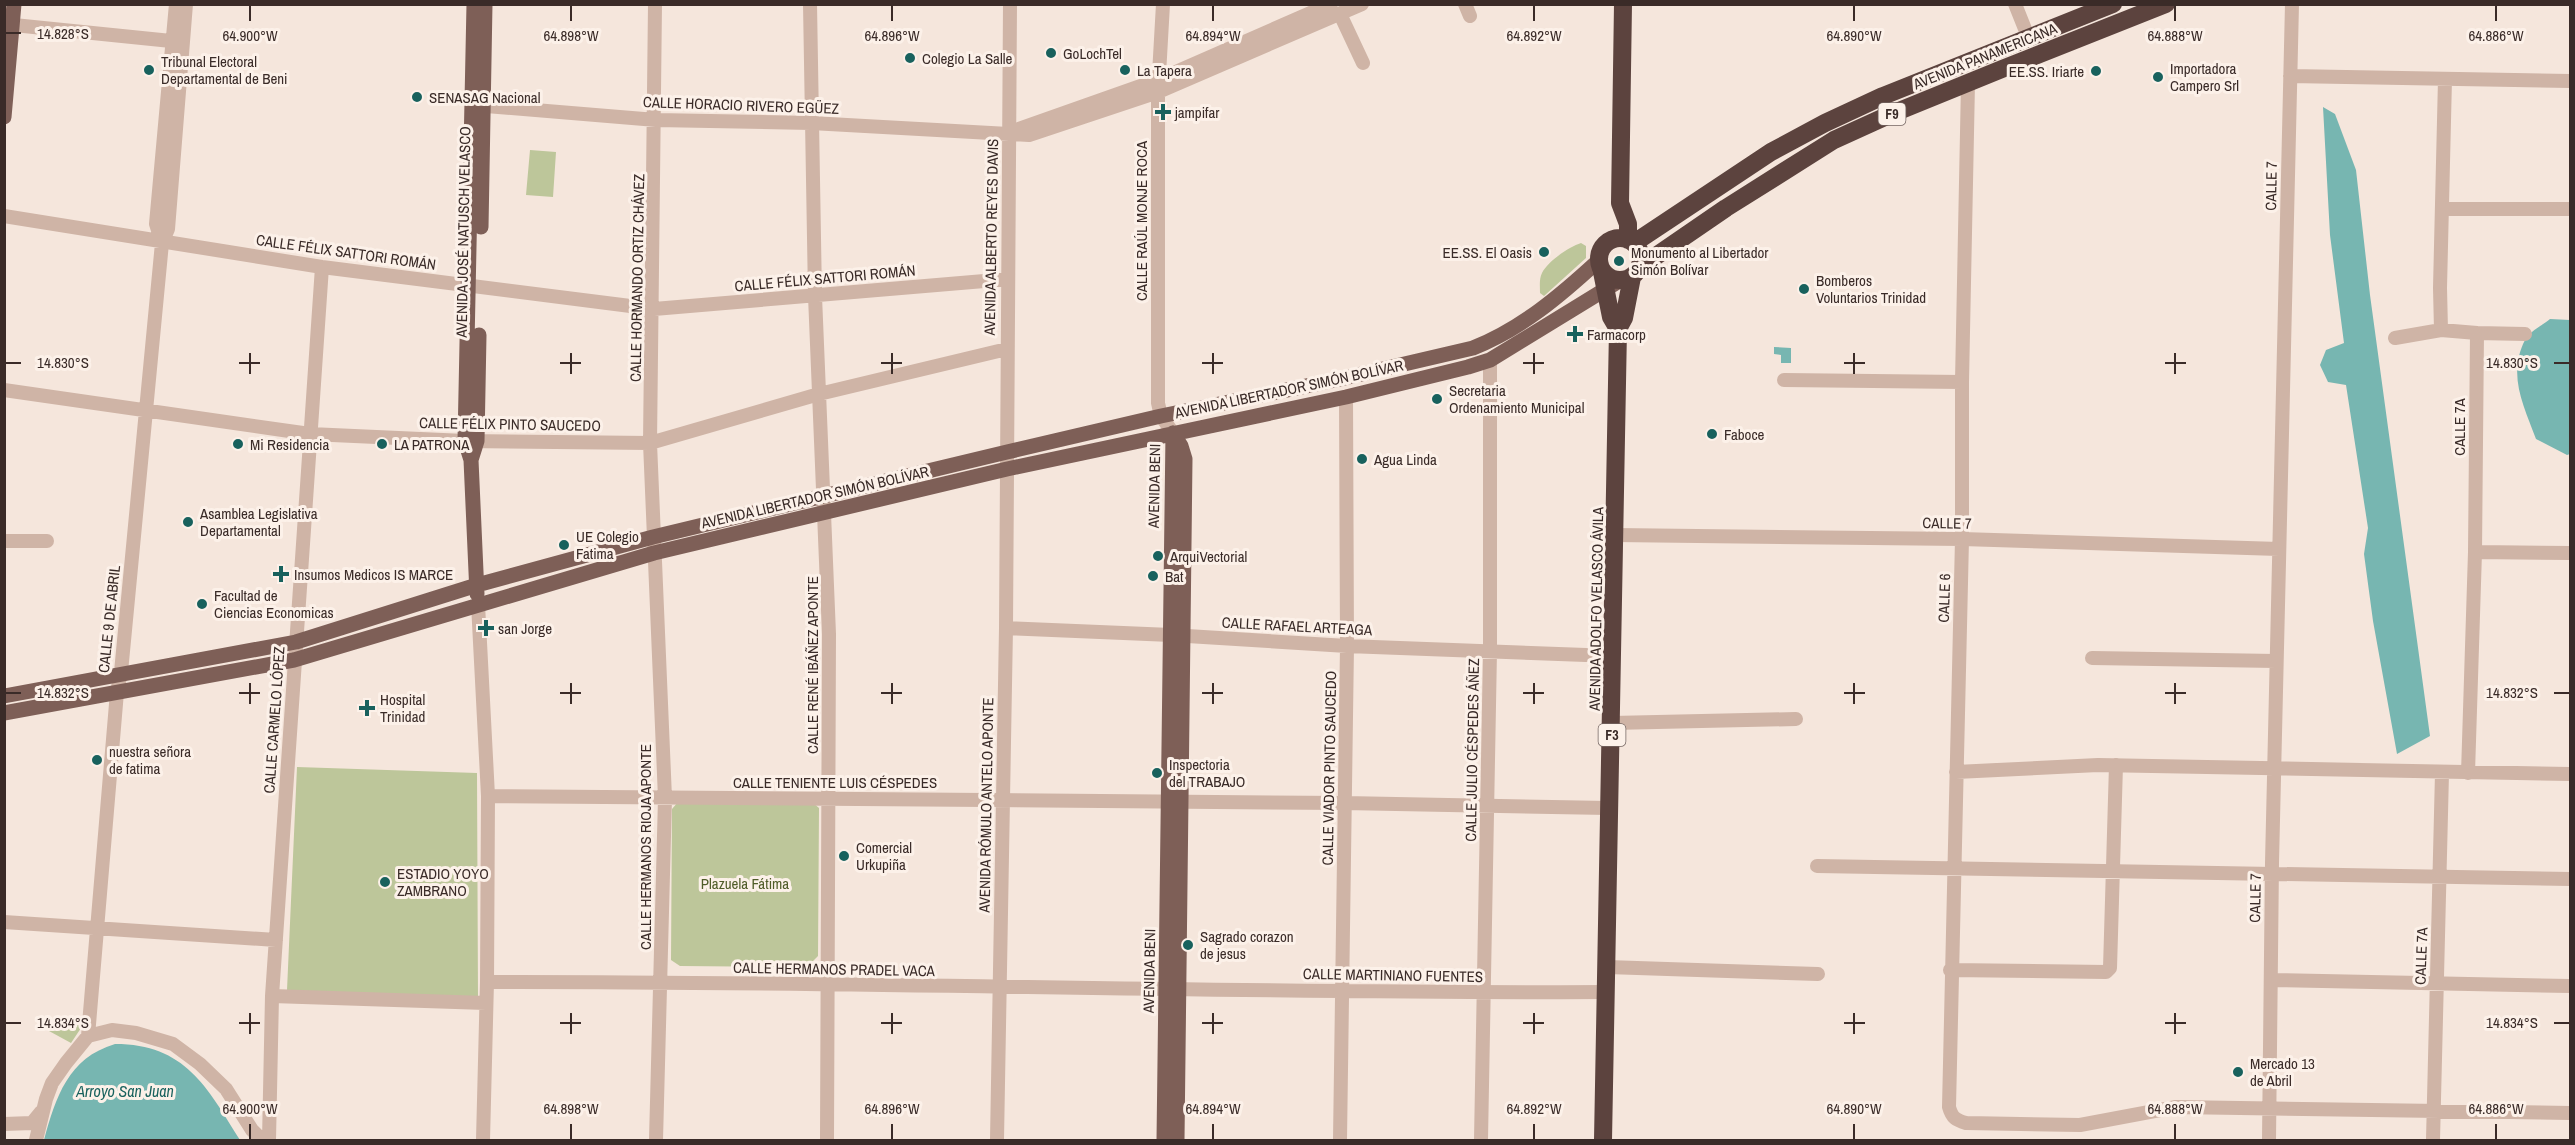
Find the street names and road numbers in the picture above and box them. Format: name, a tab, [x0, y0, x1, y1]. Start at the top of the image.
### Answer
street label: AVENIDA PANAMERICANA	[1909, 17, 2061, 95]
street label: CALLE HORACIO RIVERO EGÜEZ	[643, 91, 840, 119]
road number: F9	[1878, 103, 1906, 125]
street label: AVENIDA JOSÉ NATUSCH VELASCO	[451, 126, 475, 339]
street label: AVENIDA ALBERTO REYES DAVIS	[979, 138, 1003, 337]
street label: CALLE RAÚL MONJE ROCA	[1131, 140, 1152, 301]
street label: CALLE 7	[2260, 161, 2282, 211]
street label: CALLE HORMANDO ORTIZ CHÁVEZ	[625, 173, 649, 382]
street label: CALLE FÉLIX SATTORI ROMÁN	[255, 229, 437, 275]
street label: CALLE FÉLIX SATTORI ROMÁN	[734, 260, 916, 296]
street label: AVENIDA LIBERTADOR SIMÓN BOLÍVAR	[1172, 354, 1405, 424]
street label: CALLE 7A	[2449, 397, 2470, 456]
street label: CALLE FÉLIX PINTO SAUCEDO	[419, 412, 601, 436]
street label: AVENIDA BENI	[1143, 444, 1165, 529]
street label: AVENIDA LIBERTADOR SIMÓN BOLÍVAR	[698, 461, 931, 534]
street label: AVENIDA ADOLFO VELASCO ÁVILA	[1584, 506, 1608, 712]
street label: CALLE 7	[1922, 512, 1972, 534]
street label: CALLE 9 DE ABRIL	[93, 564, 125, 674]
street label: CALLE 6	[1933, 573, 1955, 623]
street label: CALLE RENÉ IBÁÑEZ APONTE	[802, 576, 823, 754]
street label: CALLE RAFAEL ARTEAGA	[1221, 612, 1373, 640]
street label: CALLE CARMELO LÓPEZ	[258, 645, 290, 794]
street label: CALLE JULIO CÉSPEDES ÁÑEZ	[1460, 658, 1484, 842]
street label: CALLE VIADOR PINTO SAUCEDO	[1317, 671, 1341, 865]
street label: AVENIDA RÓMULO ANTELO APONTE	[974, 697, 998, 914]
road number: F3	[1598, 724, 1626, 746]
street label: CALLE HERMANOS RIOJA APONTE	[635, 744, 656, 950]
street label: CALLE TENIENTE LUIS CÉSPEDES	[733, 772, 937, 793]
street label: CALLE 7	[2244, 873, 2266, 923]
street label: CALLE 7A	[2410, 926, 2433, 985]
street label: AVENIDA BENI	[1138, 929, 1160, 1014]
street label: CALLE HERMANOS PRADEL VACA	[733, 957, 936, 981]
street label: CALLE MARTINIANO FUENTES	[1303, 963, 1483, 987]

